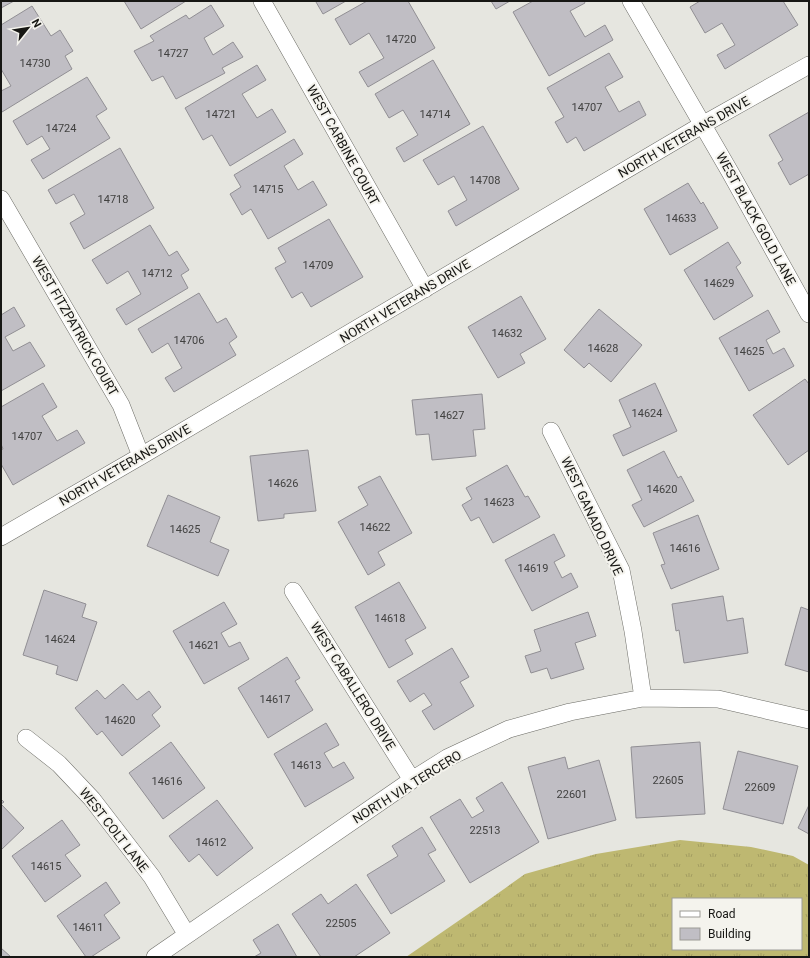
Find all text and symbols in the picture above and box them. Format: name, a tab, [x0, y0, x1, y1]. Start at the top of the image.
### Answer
north arrow	[8, 8, 48, 48]
text: N	[29, 17, 44, 30]
house number: 14720	[386, 33, 416, 46]
house number: 14727	[158, 47, 188, 60]
house number: 14730	[20, 57, 50, 70]
street label: WEST CARBINE COURT	[304, 82, 382, 208]
street label: NORTH VETERANS DRIVE	[616, 93, 752, 181]
house number: 14707	[572, 101, 602, 114]
house number: 14721	[206, 108, 236, 121]
house number: 14714	[420, 108, 450, 121]
house number: 14724	[46, 122, 76, 135]
street label: WEST BLACK GOLD LANE	[713, 150, 799, 288]
house number: 14708	[470, 174, 500, 187]
house number: 14715	[253, 183, 283, 196]
house number: 14718	[98, 193, 128, 206]
house number: 14633	[666, 212, 696, 225]
street label: WEST FITZPATRICK COURT	[29, 254, 121, 399]
street label: NORTH VETERANS DRIVE	[337, 256, 473, 346]
house number: 14709	[303, 259, 333, 272]
house number: 14712	[142, 267, 172, 280]
house number: 14629	[704, 277, 734, 290]
house number: 14632	[492, 327, 522, 340]
house number: 14706	[174, 334, 204, 347]
house number: 14628	[588, 342, 618, 355]
house number: 14625	[734, 345, 764, 358]
house number: 14624	[632, 407, 662, 420]
house number: 14627	[434, 409, 464, 422]
street label: NORTH VETERANS DRIVE	[57, 421, 193, 509]
house number: 14707	[12, 430, 42, 443]
street label: WEST GANADO DRIVE	[558, 454, 626, 578]
house number: 14626	[268, 477, 298, 490]
house number: 14620	[647, 483, 677, 496]
house number: 14623	[484, 496, 514, 509]
house number: 14622	[360, 521, 390, 534]
house number: 14625	[170, 523, 200, 536]
house number: 14616	[670, 542, 700, 555]
house number: 14619	[518, 562, 548, 575]
house number: 14618	[375, 612, 405, 625]
street label: WEST CABALLERO DRIVE	[307, 619, 399, 753]
house number: 14624	[45, 633, 75, 646]
house number: 14621	[189, 639, 219, 652]
house number: 14617	[260, 693, 290, 706]
house number: 14620	[105, 714, 135, 727]
street label: NORTH VIA TERCERO	[350, 747, 464, 827]
house number: 14613	[291, 759, 321, 772]
house number: 22605	[653, 774, 683, 787]
house number: 14616	[152, 775, 182, 788]
house number: 22609	[745, 781, 775, 794]
street label: WEST COLT LANE	[76, 785, 152, 875]
house number: 22601	[557, 788, 587, 801]
house number: 22513	[470, 824, 500, 837]
house number: 14612	[196, 836, 226, 849]
house number: 14615	[31, 860, 61, 873]
legend	[672, 898, 802, 950]
text: Road	[708, 907, 736, 921]
house number: 22505	[326, 917, 356, 930]
house number: 14611	[73, 921, 103, 934]
text: Building	[708, 927, 751, 941]

